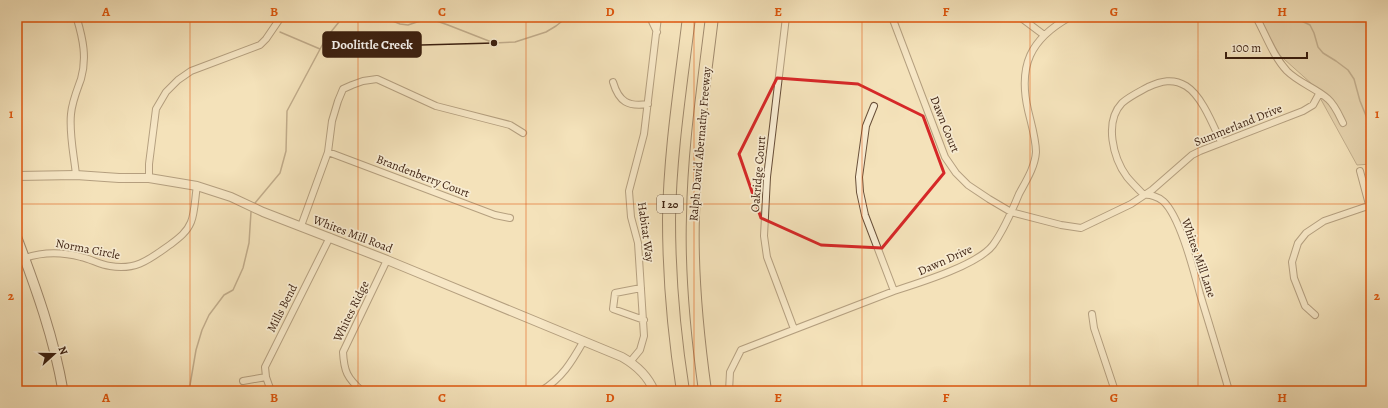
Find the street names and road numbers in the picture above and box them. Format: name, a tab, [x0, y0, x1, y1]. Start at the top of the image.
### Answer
street label: Ralph David Abernathy Freeway	[685, 65, 715, 222]
street label: Dawn Court	[926, 93, 964, 155]
street label: Summerland Drive	[1192, 100, 1284, 150]
street label: Oakridge Court	[747, 135, 769, 213]
street label: Brandenberry Court	[374, 151, 472, 201]
road number: I 20	[657, 195, 683, 213]
street label: Habitat Way	[634, 201, 658, 264]
street label: Whites Mill Road	[310, 211, 396, 257]
street label: Whites Mill Lane	[1178, 215, 1220, 300]
street label: Norma Circle	[54, 235, 122, 263]
street label: Dawn Drive	[915, 241, 975, 279]
street label: Whites Ridge	[329, 278, 373, 345]
street label: Mills Bend	[263, 281, 301, 335]

